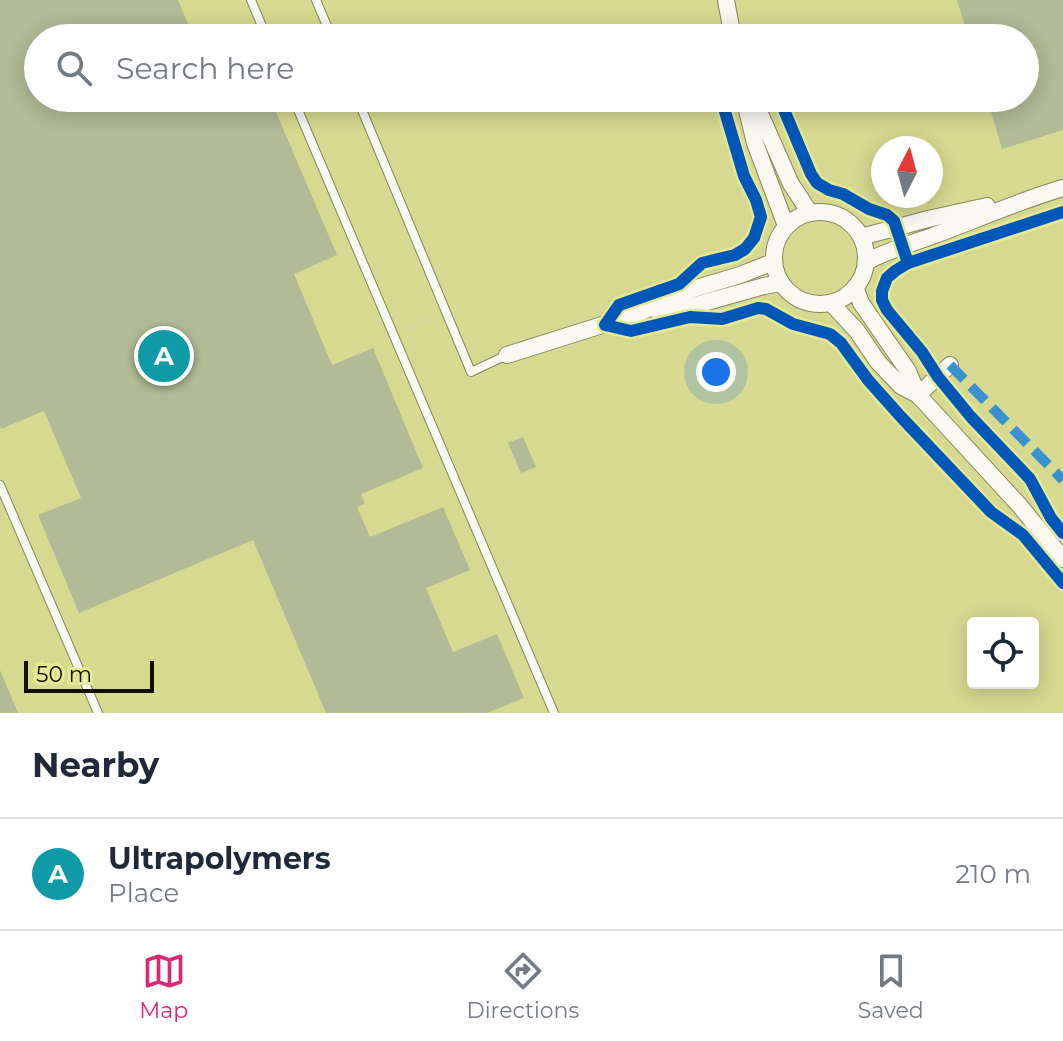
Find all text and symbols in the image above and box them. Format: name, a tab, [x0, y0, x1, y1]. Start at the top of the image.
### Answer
search box	[24, 24, 1039, 112]
icon: search	[52, 46, 96, 90]
text: Search here	[116, 50, 294, 87]
north arrow	[871, 136, 943, 208]
pin: A	[138, 326, 190, 386]
your location	[696, 352, 736, 392]
map controls	[967, 617, 1039, 689]
button: locate	[967, 617, 1039, 689]
scale bar	[24, 657, 154, 693]
text: 50 m	[36, 661, 92, 688]
text: Nearby	[32, 744, 159, 786]
text: Ultrapolymers	[108, 840, 331, 877]
text: A	[48, 858, 68, 890]
text: 210 m	[955, 858, 1031, 890]
text: Place	[108, 877, 179, 909]
tab: Map	[139, 949, 188, 1024]
tab: Directions	[467, 949, 579, 1024]
tab: Saved	[858, 949, 924, 1024]

